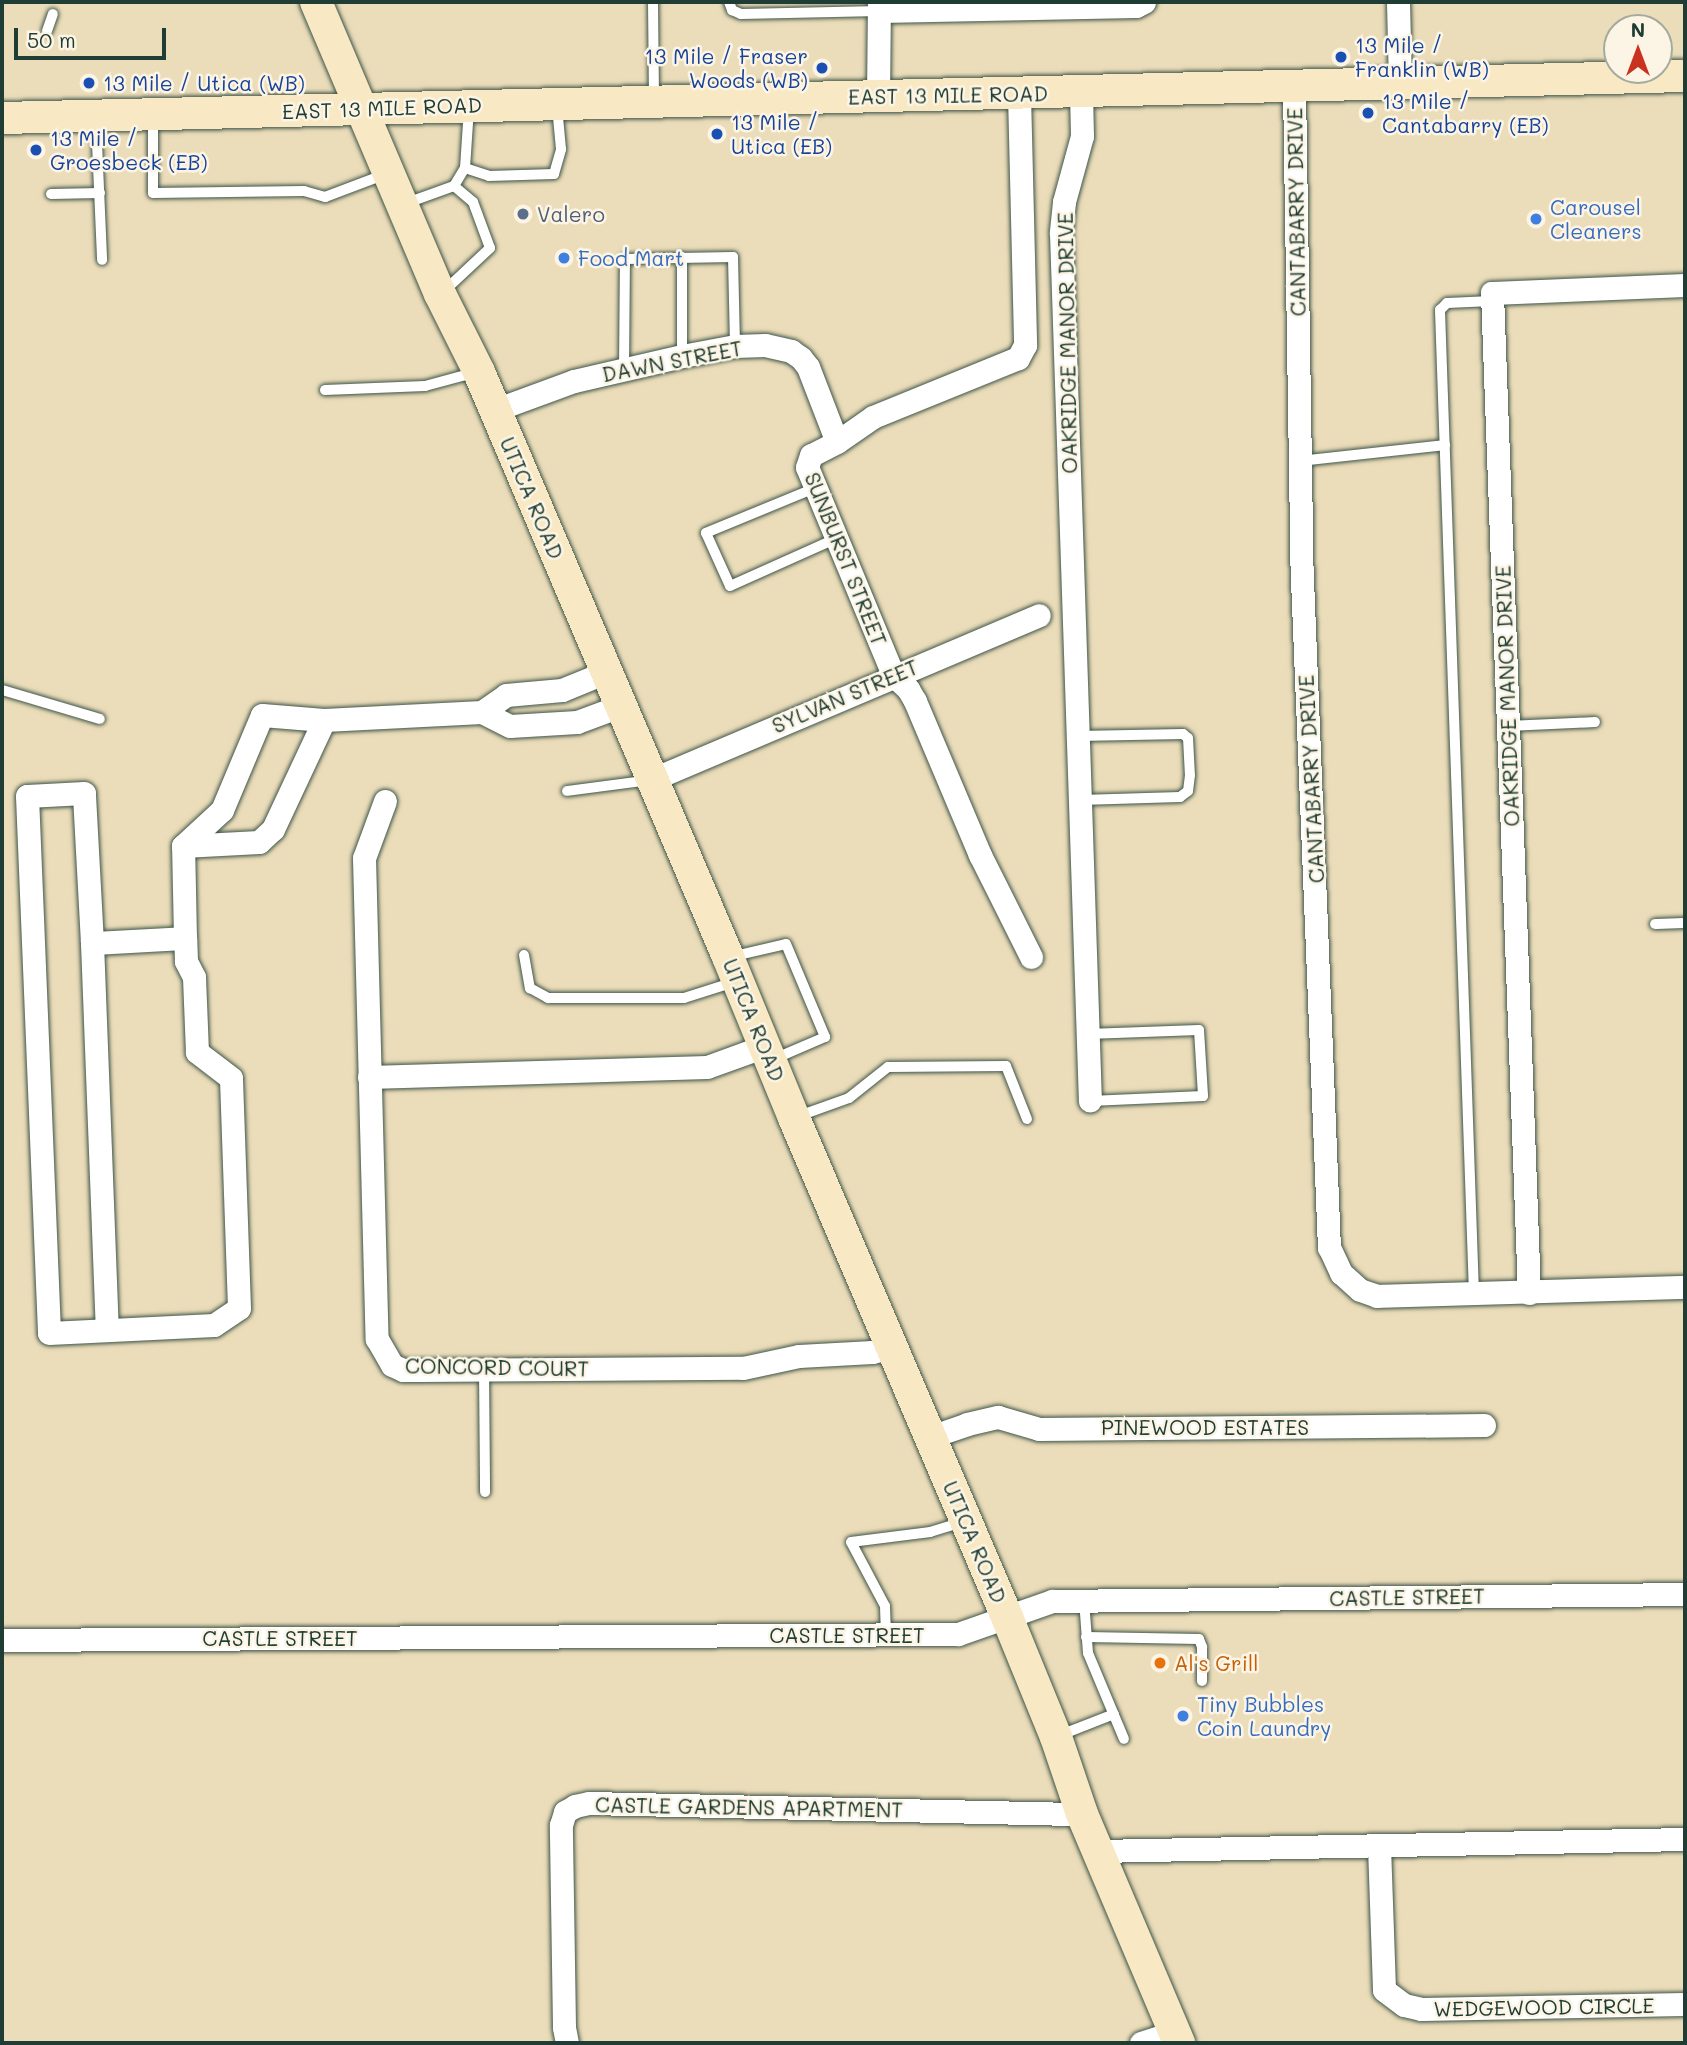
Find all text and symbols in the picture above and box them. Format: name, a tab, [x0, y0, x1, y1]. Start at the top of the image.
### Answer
scale bar	[18, 14, 170, 58]
north arrow	[1603, 14, 1673, 84]
text: N	[1631, 17, 1645, 42]
text: 50 m	[27, 26, 76, 53]
place label: 13 Mile / Franklin (WB)	[1355, 32, 1489, 82]
place label: 13 Mile / Fraser Woods (WB)	[645, 43, 808, 93]
marker: 13 Mile / Franklin (WB)	[1333, 49, 1349, 65]
marker: 13 Mile / Fraser Woods (WB)	[814, 60, 830, 76]
place label: 13 Mile / Utica (WB)	[103, 70, 305, 96]
marker: 13 Mile / Utica (WB)	[81, 75, 97, 91]
street label: EAST 13 MILE ROAD	[848, 81, 1048, 109]
place label: 13 Mile / Cantabarry (EB)	[1382, 88, 1549, 138]
street label: EAST 13 MILE ROAD	[282, 92, 482, 124]
marker: 13 Mile / Cantabarry (EB)	[1360, 105, 1376, 121]
street label: CANTABARRY DRIVE	[1282, 107, 1310, 317]
place label: 13 Mile / Utica (EB)	[731, 109, 832, 159]
place label: 13 Mile / Groesbeck (EB)	[50, 125, 208, 175]
marker: 13 Mile / Utica (EB)	[709, 126, 725, 142]
marker: 13 Mile / Groesbeck (EB)	[28, 142, 44, 158]
place label: Carousel Cleaners	[1550, 194, 1642, 244]
place label: Valero	[537, 201, 605, 227]
marker: Valero	[515, 206, 531, 222]
marker: Carousel Cleaners	[1528, 211, 1544, 227]
street label: OAKRIDGE MANOR DRIVE	[1052, 212, 1082, 474]
place label: Food Mart	[578, 245, 684, 271]
marker: Food Mart	[556, 250, 572, 266]
street label: DAWN STREET	[600, 335, 744, 387]
street label: UTICA ROAD	[495, 433, 569, 563]
street label: SUNBURST STREET	[800, 469, 892, 649]
street label: OAKRIDGE MANOR DRIVE	[1490, 565, 1524, 827]
street label: SYLVAN STREET	[768, 654, 922, 738]
street label: CANTABARRY DRIVE	[1293, 674, 1329, 884]
street label: UTICA ROAD	[718, 955, 790, 1085]
street label: CONCORD COURT	[405, 1353, 589, 1381]
street label: PINEWOOD ESTATES	[1101, 1414, 1309, 1440]
street label: UTICA ROAD	[938, 1477, 1012, 1607]
street label: CASTLE STREET	[1329, 1583, 1485, 1611]
street label: CASTLE STREET	[769, 1622, 925, 1648]
street label: CASTLE STREET	[202, 1625, 358, 1651]
place label: Al's Grill	[1174, 1650, 1258, 1676]
marker: Al's Grill	[1152, 1655, 1168, 1671]
place label: Tiny Bubbles Coin Laundry	[1197, 1691, 1331, 1741]
marker: Tiny Bubbles Coin Laundry	[1175, 1708, 1191, 1724]
street label: CASTLE GARDENS APARTMENT	[595, 1792, 903, 1822]
street label: WEDGEWOOD CIRCLE	[1433, 1992, 1655, 2022]

